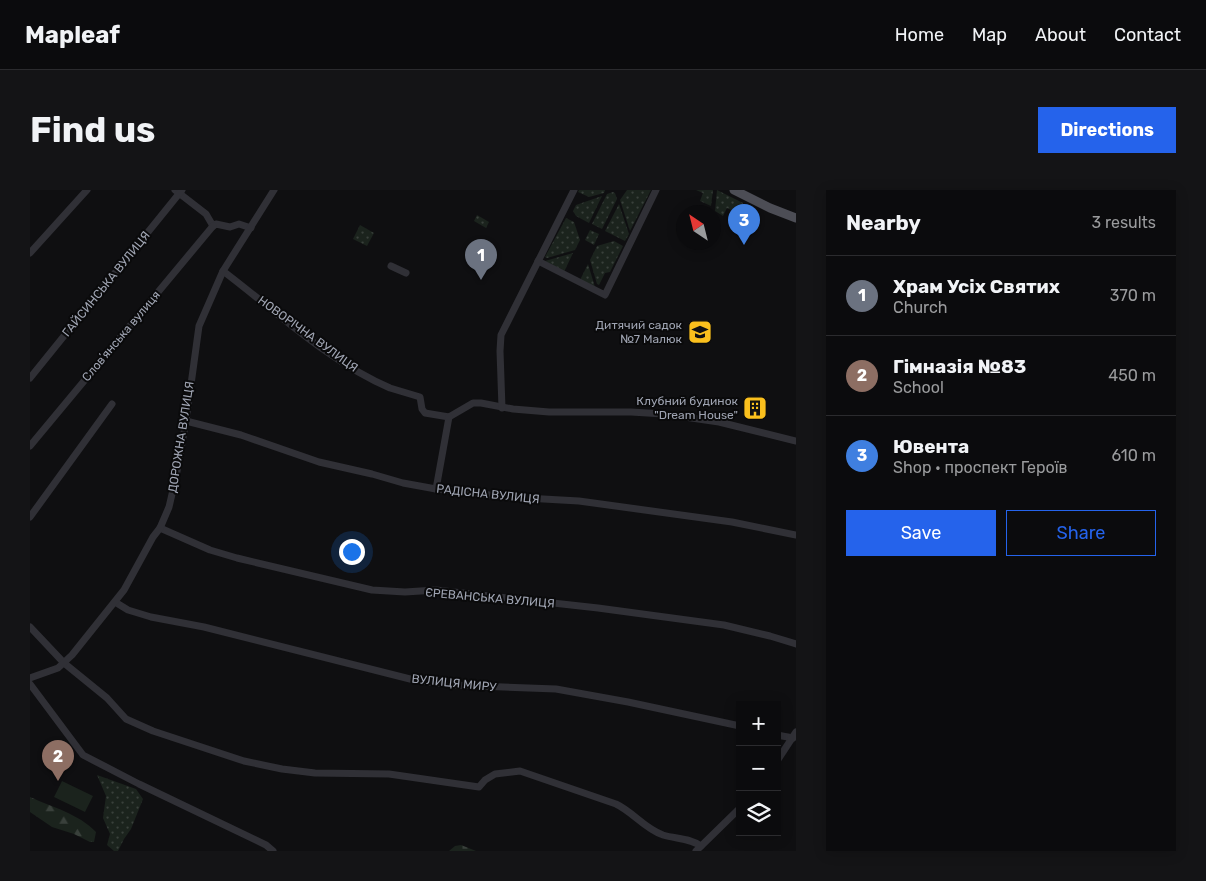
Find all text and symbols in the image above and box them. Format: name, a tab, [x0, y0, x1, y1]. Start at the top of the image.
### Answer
text: Mapleaf	[25, 21, 120, 49]
text: Home	[895, 24, 944, 46]
text: Map	[972, 24, 1007, 46]
text: About	[1035, 24, 1086, 46]
text: Contact	[1114, 24, 1181, 46]
button: Directions	[1038, 107, 1176, 153]
text: Find us	[30, 109, 155, 151]
pin: 3	[728, 204, 760, 245]
north arrow	[676, 205, 721, 250]
text: Nearby	[846, 210, 921, 235]
text: 3 results	[1091, 213, 1156, 232]
street label: ГАЙСИНСЬКА ВУЛИЦЯ	[59, 229, 153, 339]
pin: 1	[465, 239, 497, 280]
text: Храм Усіх Святих	[893, 275, 1060, 298]
text: 1	[858, 286, 866, 305]
text: 370 m	[1110, 286, 1156, 305]
street label: Словʼянська вулиця	[79, 288, 163, 384]
street label: НОВОРІЧНА ВУЛИЦЯ	[255, 293, 361, 375]
text: Church	[893, 298, 948, 317]
place label: Дитячий садок №7 Малюк	[596, 318, 683, 346]
school or university icon: Дитячий садок №7 Малюк	[687, 319, 713, 345]
text: Гімназія №83	[893, 355, 1026, 378]
text: 2	[857, 366, 867, 385]
text: 450 m	[1108, 366, 1156, 385]
text: School	[893, 378, 944, 397]
street label: ДОРОЖНА ВУЛИЦЯ	[165, 380, 197, 494]
place label: Клубний будинок "Dream House"	[636, 394, 739, 422]
building icon: Клубний будинок "Dream House"	[742, 395, 768, 421]
text: Ювента	[893, 435, 969, 458]
text: 3	[857, 446, 867, 465]
text: 610 m	[1112, 446, 1156, 465]
text: Shop · проспект Героїв	[893, 458, 1068, 477]
street label: РАДІСНА ВУЛИЦЯ	[436, 482, 540, 506]
button: Save	[846, 510, 996, 556]
button: Share	[1006, 510, 1156, 556]
your location	[339, 539, 365, 565]
street label: ЄРЕВАНСЬКА ВУЛИЦЯ	[425, 585, 555, 611]
street label: ВУЛИЦЯ МИРУ	[411, 672, 498, 694]
map controls	[736, 701, 781, 836]
button: +	[736, 701, 781, 746]
pin: 2	[42, 740, 74, 781]
button: −	[736, 746, 781, 791]
button: layers	[736, 791, 781, 836]

